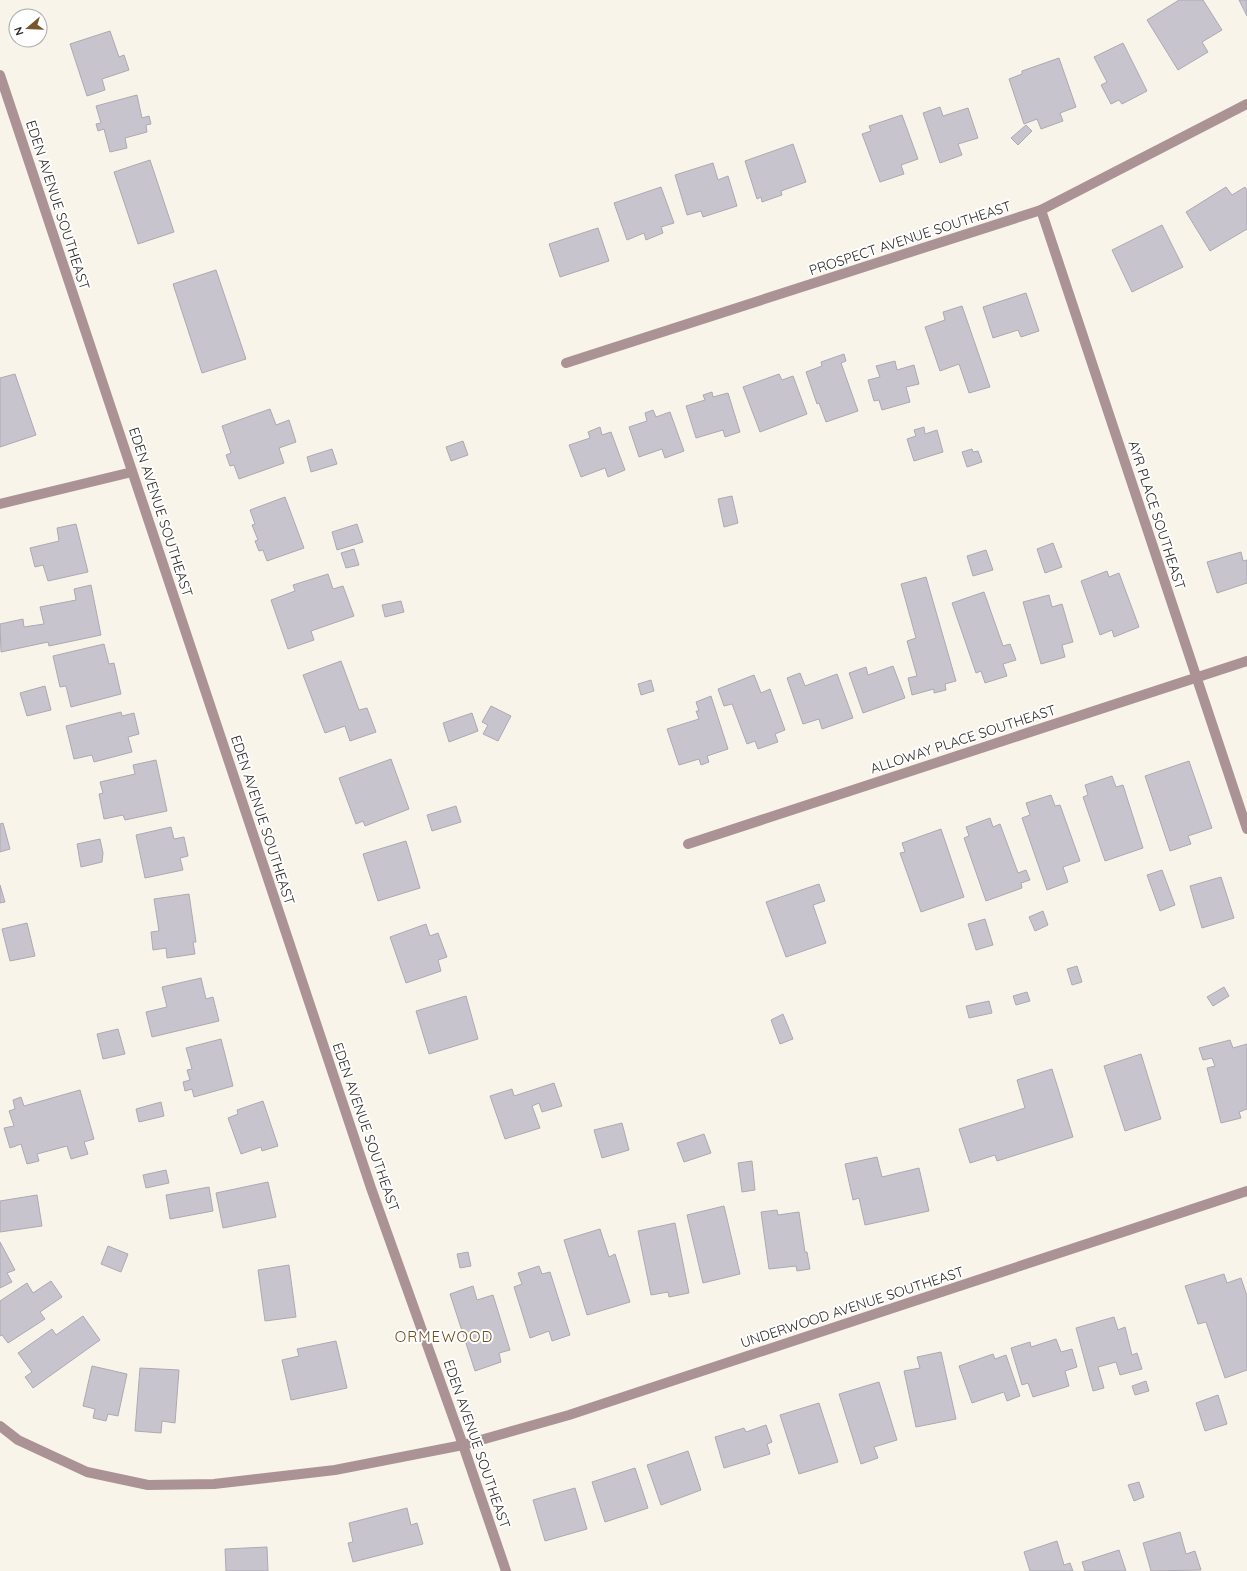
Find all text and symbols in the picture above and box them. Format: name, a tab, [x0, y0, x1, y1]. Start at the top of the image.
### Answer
north arrow	[8, 8, 48, 48]
text: N	[11, 25, 26, 37]
street label: EDEN AVENUE SOUTHEAST	[22, 118, 94, 292]
street label: PROSPECT AVENUE SOUTHEAST	[807, 197, 1013, 279]
street label: EDEN AVENUE SOUTHEAST	[125, 425, 197, 599]
street label: AYR PLACE SOUTHEAST	[1124, 438, 1190, 592]
street label: ALLOWAY PLACE SOUTHEAST	[868, 700, 1058, 778]
street label: EDEN AVENUE SOUTHEAST	[227, 733, 299, 907]
street label: EDEN AVENUE SOUTHEAST	[329, 1040, 403, 1214]
street label: UNDERWOOD AVENUE SOUTHEAST	[738, 1262, 966, 1352]
district label: ORMEWOOD	[395, 1327, 493, 1346]
street label: EDEN AVENUE SOUTHEAST	[440, 1357, 514, 1531]

